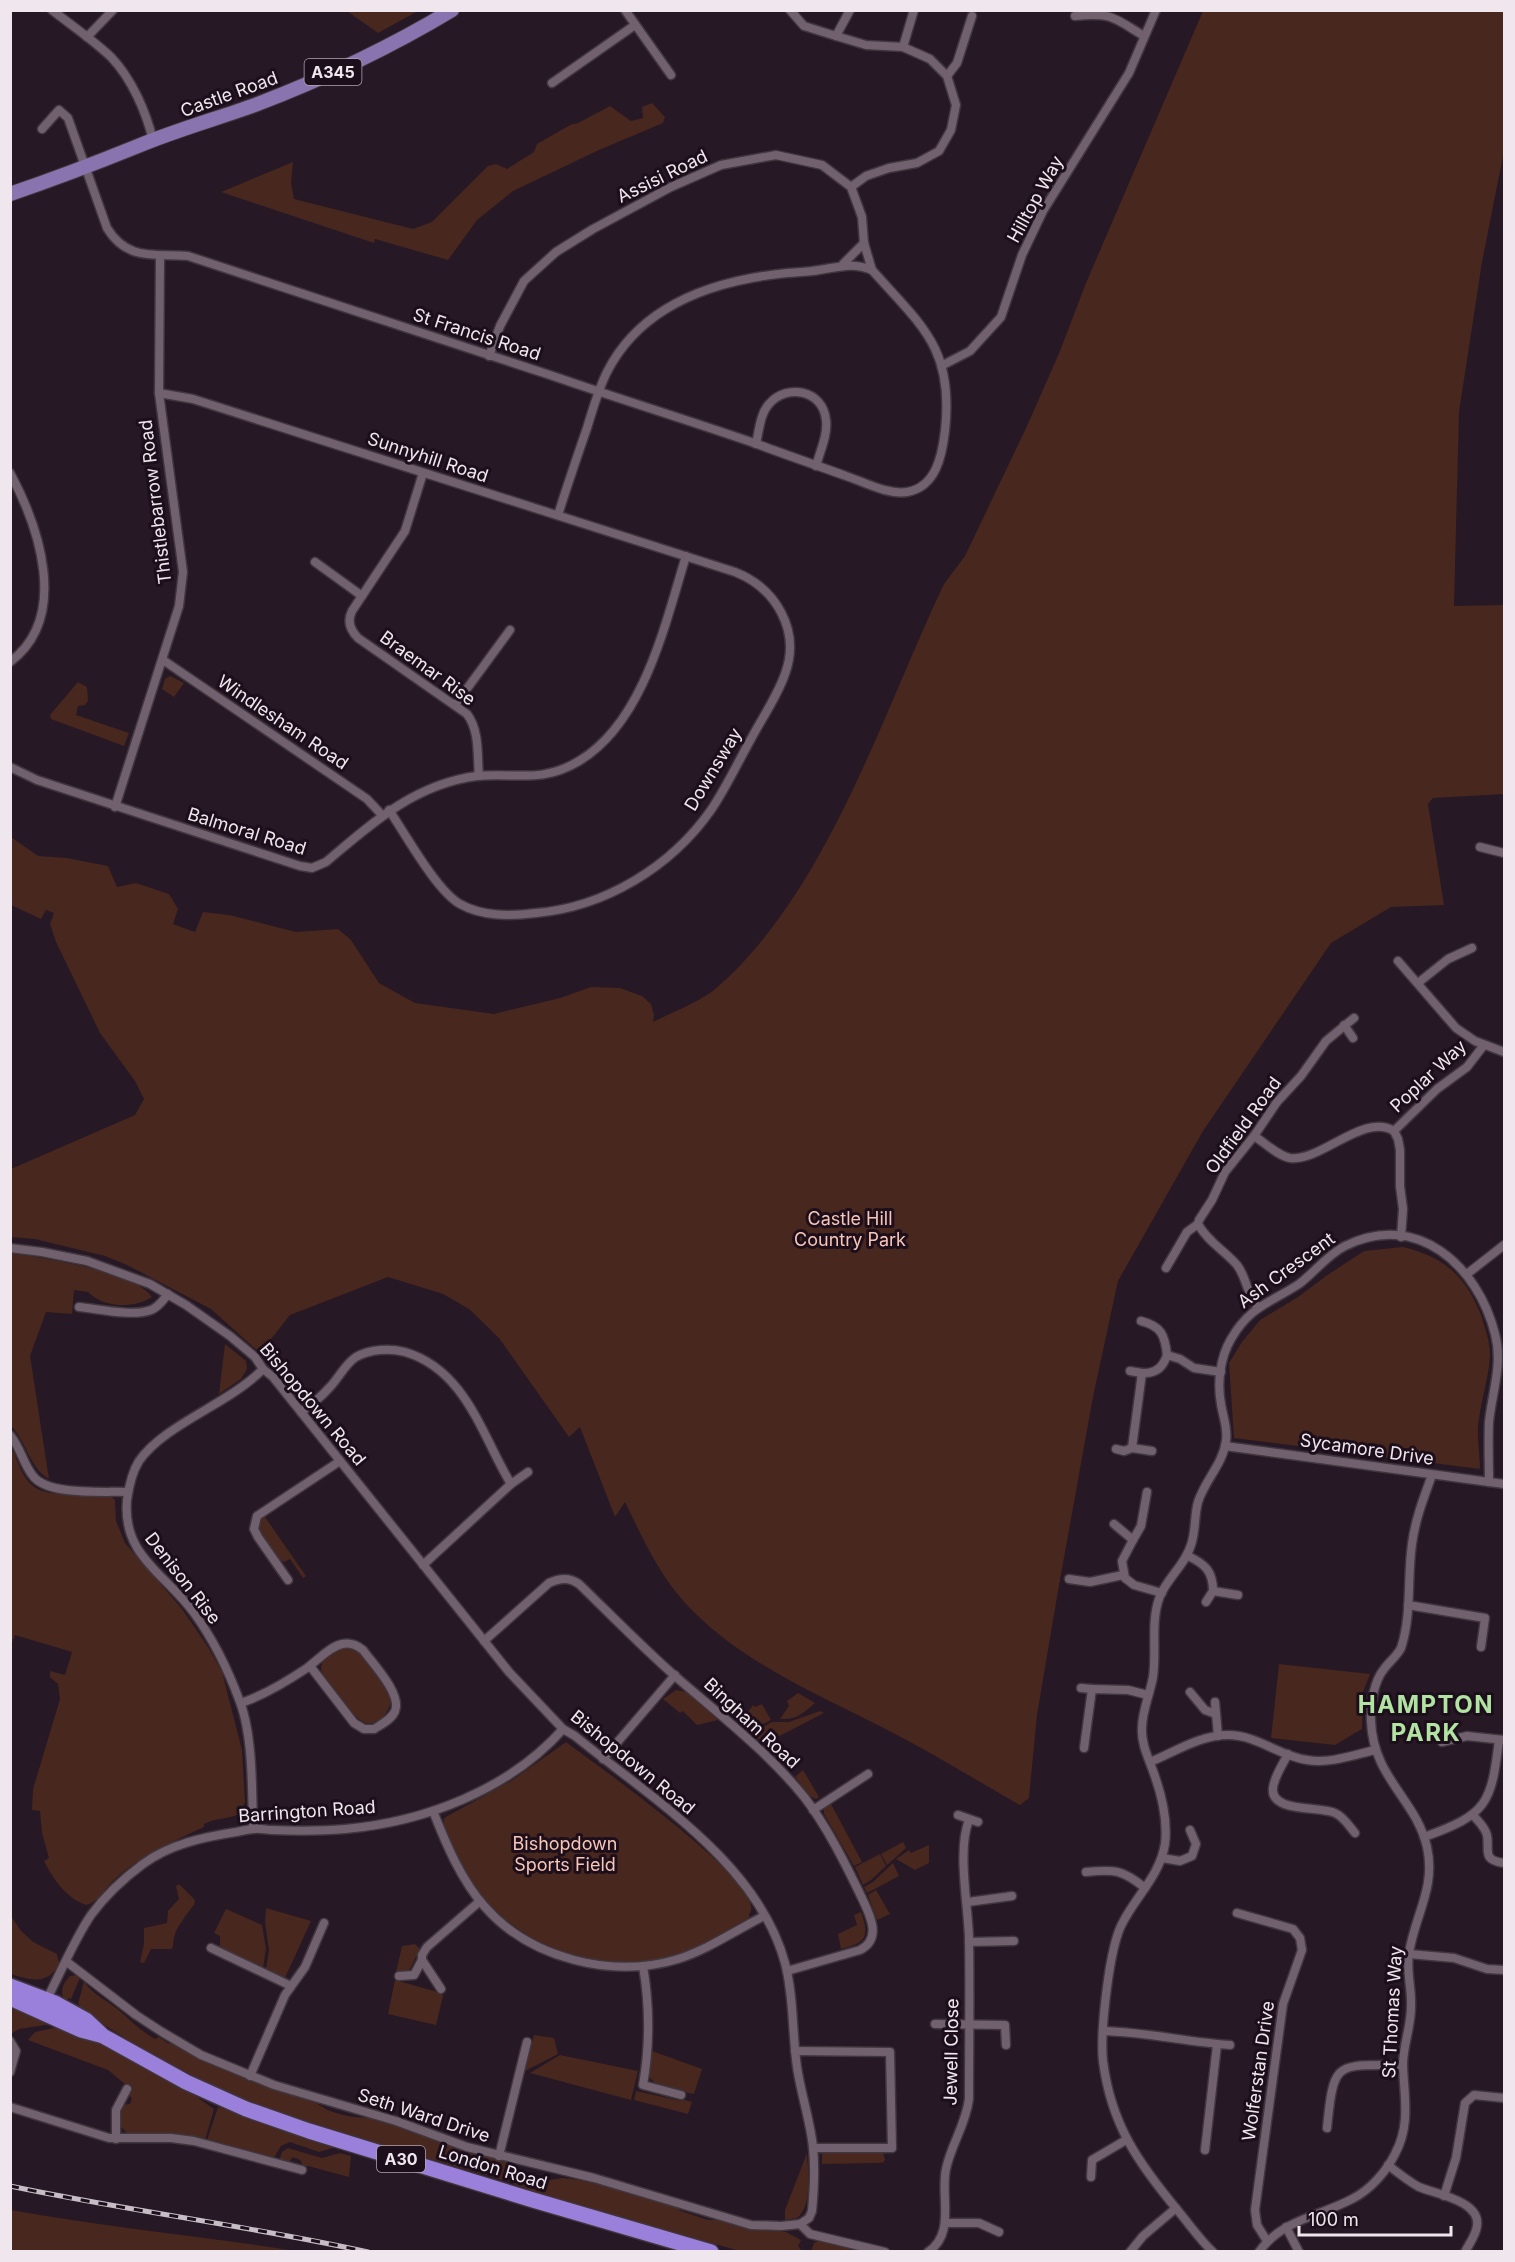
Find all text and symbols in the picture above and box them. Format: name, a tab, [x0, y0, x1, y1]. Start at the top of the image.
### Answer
road number: A345	[304, 59, 362, 85]
street label: Castle Road	[177, 67, 281, 121]
street label: Assisi Road	[613, 145, 711, 207]
street label: Hilltop Way	[1003, 152, 1067, 246]
street label: St Francis Road	[411, 304, 543, 364]
street label: Thistlebarrow Road	[135, 419, 175, 585]
street label: Sunnyhill Road	[365, 428, 491, 486]
street label: Braemar Rise	[376, 626, 480, 710]
street label: Windlesham Road	[214, 670, 352, 774]
street label: Downsway	[680, 724, 746, 814]
street label: Balmoral Road	[185, 803, 309, 859]
street label: Poplar Way	[1386, 1035, 1470, 1117]
street label: Oldfield Road	[1201, 1072, 1285, 1178]
park label: Castle Hill Country Park	[794, 1208, 906, 1250]
street label: Ash Crescent	[1233, 1228, 1339, 1312]
street label: Bishopdown Road	[256, 1338, 370, 1470]
street label: Sycamore Drive	[1299, 1429, 1435, 1469]
street label: Denison Rise	[141, 1528, 225, 1628]
street label: Bingham Road	[700, 1673, 804, 1773]
district label: HAMPTON PARK	[1358, 1690, 1494, 1747]
street label: Bishopdown Road	[567, 1706, 699, 1818]
street label: Barrington Road	[238, 1796, 376, 1826]
park label: Bishopdown Sports Field	[513, 1833, 617, 1875]
street label: St Thomas Way	[1378, 1945, 1406, 2079]
street label: Jewell Close	[940, 1998, 962, 2106]
street label: Wolferstan Drive	[1238, 2000, 1278, 2142]
street label: Seth Ward Drive	[355, 2084, 493, 2146]
street label: London Road	[436, 2141, 550, 2193]
road number: A30	[377, 2146, 425, 2172]
scale bar	[1299, 2199, 1450, 2237]
text: 100 m	[1308, 2209, 1359, 2230]

